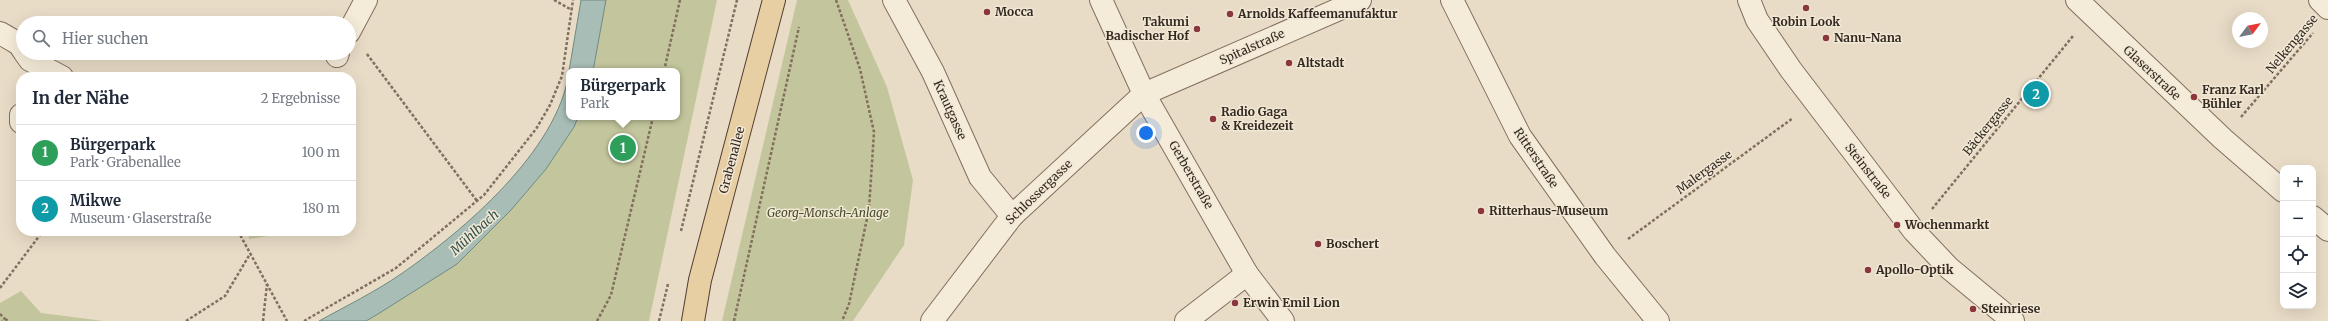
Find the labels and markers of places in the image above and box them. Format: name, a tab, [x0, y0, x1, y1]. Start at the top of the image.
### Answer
marker: Robin Look	[1801, 3, 1811, 13]
place label: Mocca	[995, 4, 1034, 19]
place label: Arnolds Kaffeemanufaktur	[1237, 6, 1398, 21]
marker: Mocca	[982, 7, 992, 17]
marker: Arnolds Kaffeemanufaktur	[1225, 9, 1235, 19]
place label: Takumi Badischer Hof	[1106, 14, 1190, 43]
place label: Robin Look	[1772, 14, 1840, 29]
marker: Takumi Badischer Hof	[1192, 24, 1202, 34]
place label: Nanu-Nana	[1834, 30, 1902, 45]
marker: Nanu-Nana	[1821, 33, 1831, 43]
place label: Altstadt	[1296, 55, 1344, 70]
marker: Altstadt	[1284, 58, 1294, 68]
pin: 2	[2023, 79, 2049, 109]
place label: Franz Karl Bühler	[2202, 82, 2264, 111]
marker: Franz Karl Bühler	[2189, 92, 2199, 102]
place label: Radio Gaga & Kreidezeit	[1221, 104, 1294, 133]
marker: Radio Gaga & Kreidezeit	[1208, 114, 1218, 124]
pin: 1	[610, 133, 636, 163]
place label: Ritterhaus-Museum	[1489, 203, 1608, 218]
marker: Ritterhaus-Museum	[1476, 206, 1486, 216]
place label: Wochenmarkt	[1904, 217, 1990, 232]
marker: Wochenmarkt	[1892, 220, 1902, 230]
place label: Boschert	[1326, 236, 1379, 251]
marker: Boschert	[1313, 239, 1323, 249]
place label: Apollo-Optik	[1875, 262, 1954, 277]
marker: Apollo-Optik	[1863, 265, 1873, 275]
place label: Erwin Emil Lion	[1243, 295, 1340, 310]
marker: Erwin Emil Lion	[1230, 298, 1240, 308]
place label: Steinriese	[1981, 301, 2041, 316]
marker: Steinriese	[1968, 304, 1978, 314]

